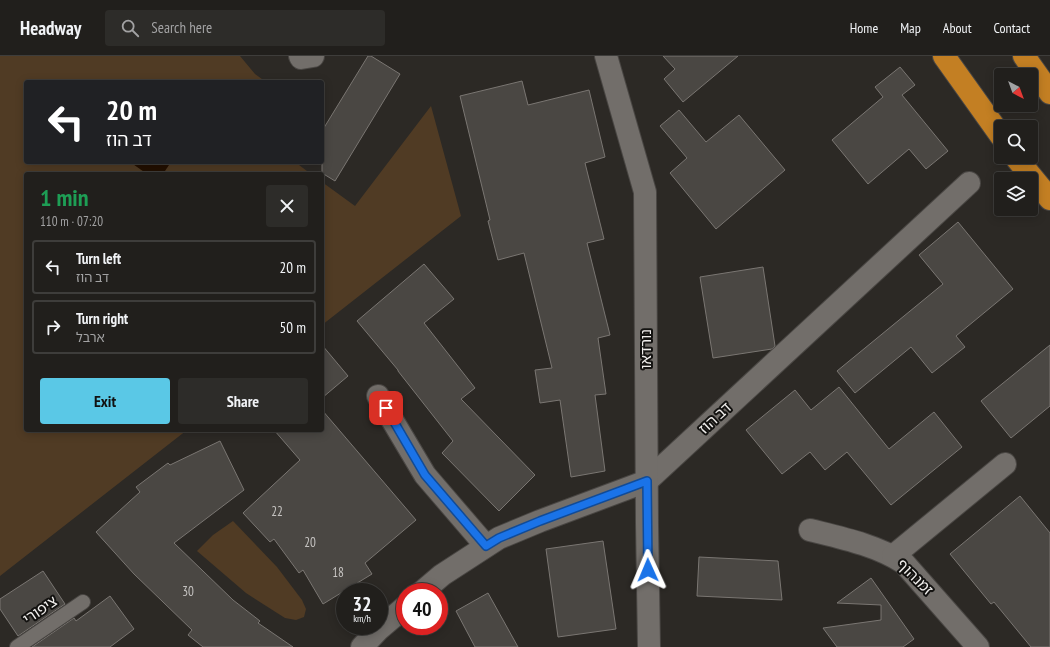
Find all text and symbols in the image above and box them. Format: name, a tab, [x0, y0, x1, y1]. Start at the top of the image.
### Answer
search box	[105, 10, 385, 46]
text: Headway	[20, 16, 81, 40]
icon: search	[119, 17, 141, 39]
text: Search here	[151, 18, 212, 37]
text: Home	[850, 19, 878, 37]
text: Map	[900, 19, 921, 37]
text: About	[943, 19, 972, 37]
text: Contact	[994, 19, 1030, 37]
north arrow	[994, 68, 1038, 112]
map controls	[994, 68, 1038, 216]
text: 20 m	[106, 91, 157, 128]
icon: left	[40, 96, 92, 148]
button: search	[994, 120, 1038, 164]
text: דב הוז	[106, 128, 152, 151]
button: layers	[994, 172, 1038, 216]
text: 1 min	[40, 182, 88, 213]
button: close	[266, 185, 308, 227]
text: 110 m · 07:20	[40, 213, 103, 230]
text: Turn left	[76, 249, 121, 268]
icon: left	[42, 256, 64, 278]
text: 20 m	[280, 258, 306, 277]
text: דב הוז	[76, 269, 109, 286]
text: Turn right	[76, 309, 128, 328]
icon: right	[42, 316, 64, 338]
text: 50 m	[280, 318, 306, 337]
text: ארבל	[76, 329, 105, 346]
street label: נורדאו	[636, 329, 655, 369]
button: Exit	[40, 378, 170, 424]
button: Share	[178, 378, 308, 424]
pin	[369, 391, 403, 425]
icon: arrive	[375, 397, 397, 419]
street label: דב הוז	[694, 398, 735, 438]
house number: 22	[271, 503, 283, 520]
house number: 20	[304, 534, 316, 551]
position arrow	[627, 549, 669, 591]
street label: זמנהוף	[893, 554, 938, 599]
house number: 18	[332, 564, 344, 581]
house number: 30	[182, 583, 194, 600]
speed limit sign: 40	[396, 583, 448, 635]
street label: ציפורי	[19, 591, 61, 628]
text: 32	[352, 591, 372, 617]
text: km/h	[353, 612, 371, 625]

